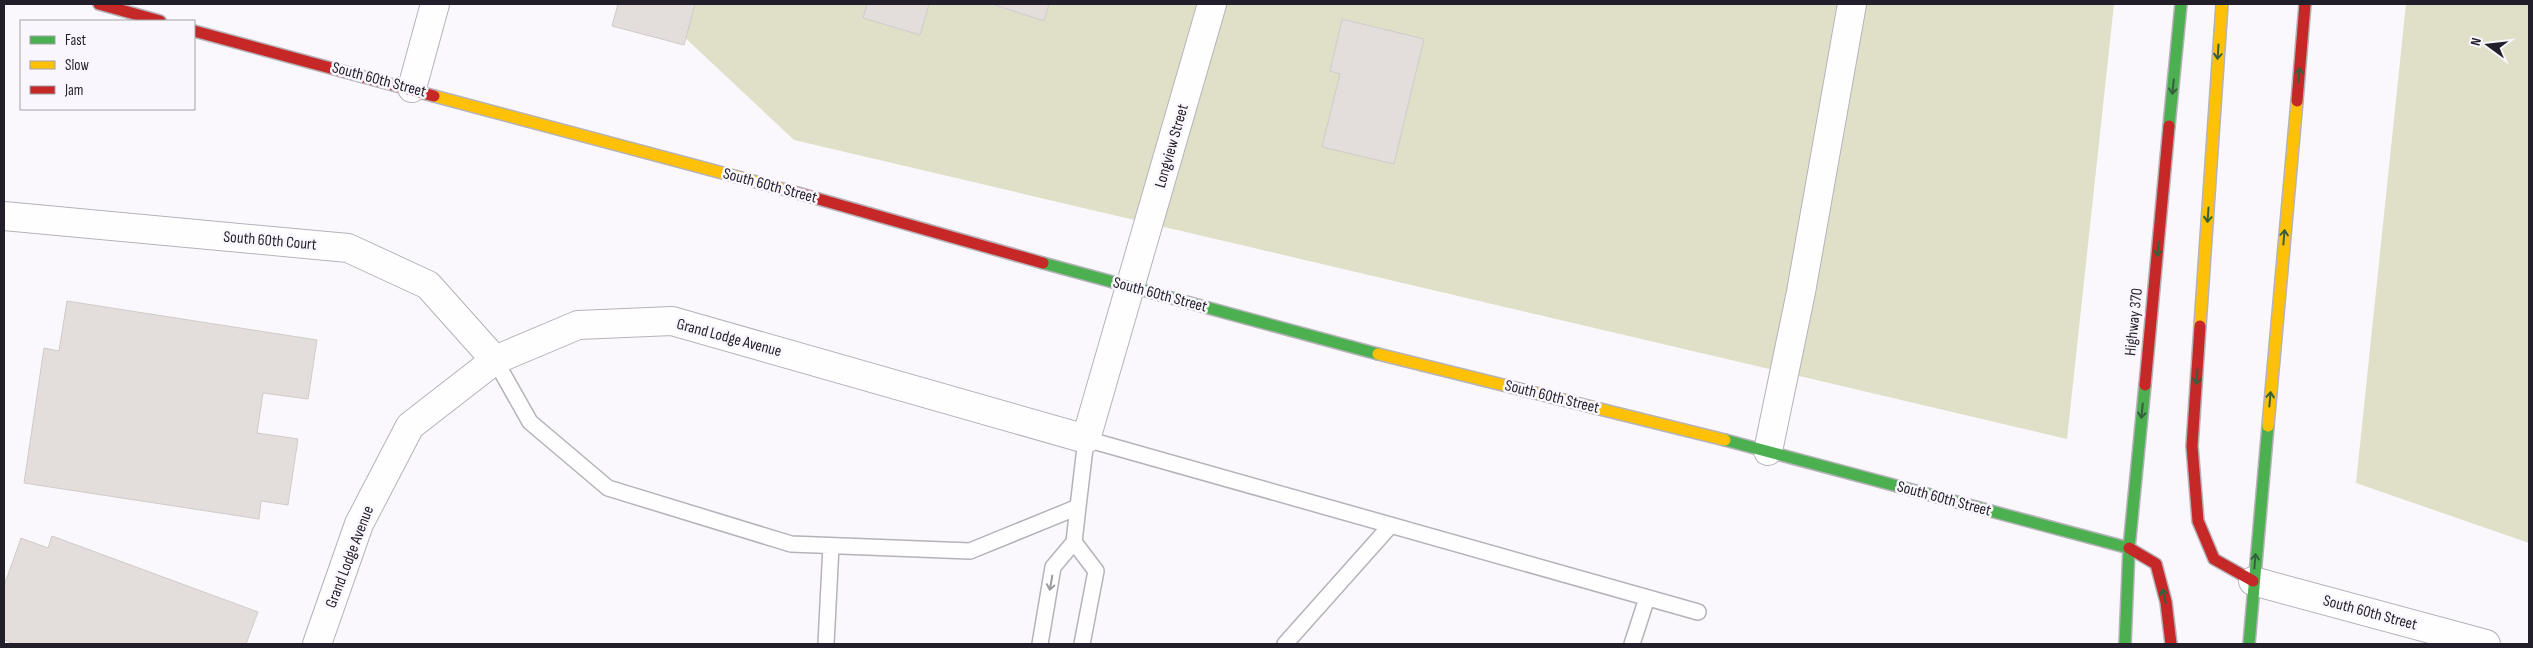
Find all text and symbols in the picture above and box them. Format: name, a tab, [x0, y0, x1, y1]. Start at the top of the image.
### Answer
legend	[20, 20, 195, 110]
north arrow	[2463, 20, 2513, 70]
text: Fast	[65, 31, 87, 50]
text: N	[2467, 36, 2485, 48]
one-way arrow	[2214, 44, 2223, 60]
text: Slow	[65, 56, 89, 75]
street label: South 60th Street	[330, 58, 428, 102]
one-way arrow	[2294, 67, 2303, 83]
one-way arrow	[2168, 79, 2178, 95]
text: Jam	[64, 81, 83, 100]
street label: Longview Street	[1151, 102, 1193, 190]
street label: South 60th Street	[721, 164, 819, 208]
one-way arrow	[2203, 206, 2212, 222]
street label: South 60th Court	[223, 227, 317, 255]
one-way arrow	[2279, 229, 2289, 245]
one-way arrow	[2153, 241, 2162, 257]
street label: South 60th Street	[1111, 273, 1209, 317]
street label: Highway 370	[2121, 287, 2147, 357]
street label: Grand Lodge Avenue	[674, 315, 784, 361]
one-way arrow	[2192, 368, 2201, 384]
street label: South 60th Street	[1503, 376, 1601, 418]
one-way arrow	[2265, 391, 2274, 407]
one-way arrow	[2137, 402, 2147, 418]
street label: South 60th Street	[1895, 477, 1993, 521]
street label: Grand Lodge Avenue	[322, 503, 378, 611]
one-way arrow	[2250, 553, 2260, 569]
one-way arrow	[1045, 574, 1055, 590]
one-way arrow	[2159, 588, 2169, 604]
street label: South 60th Street	[2321, 591, 2419, 635]

